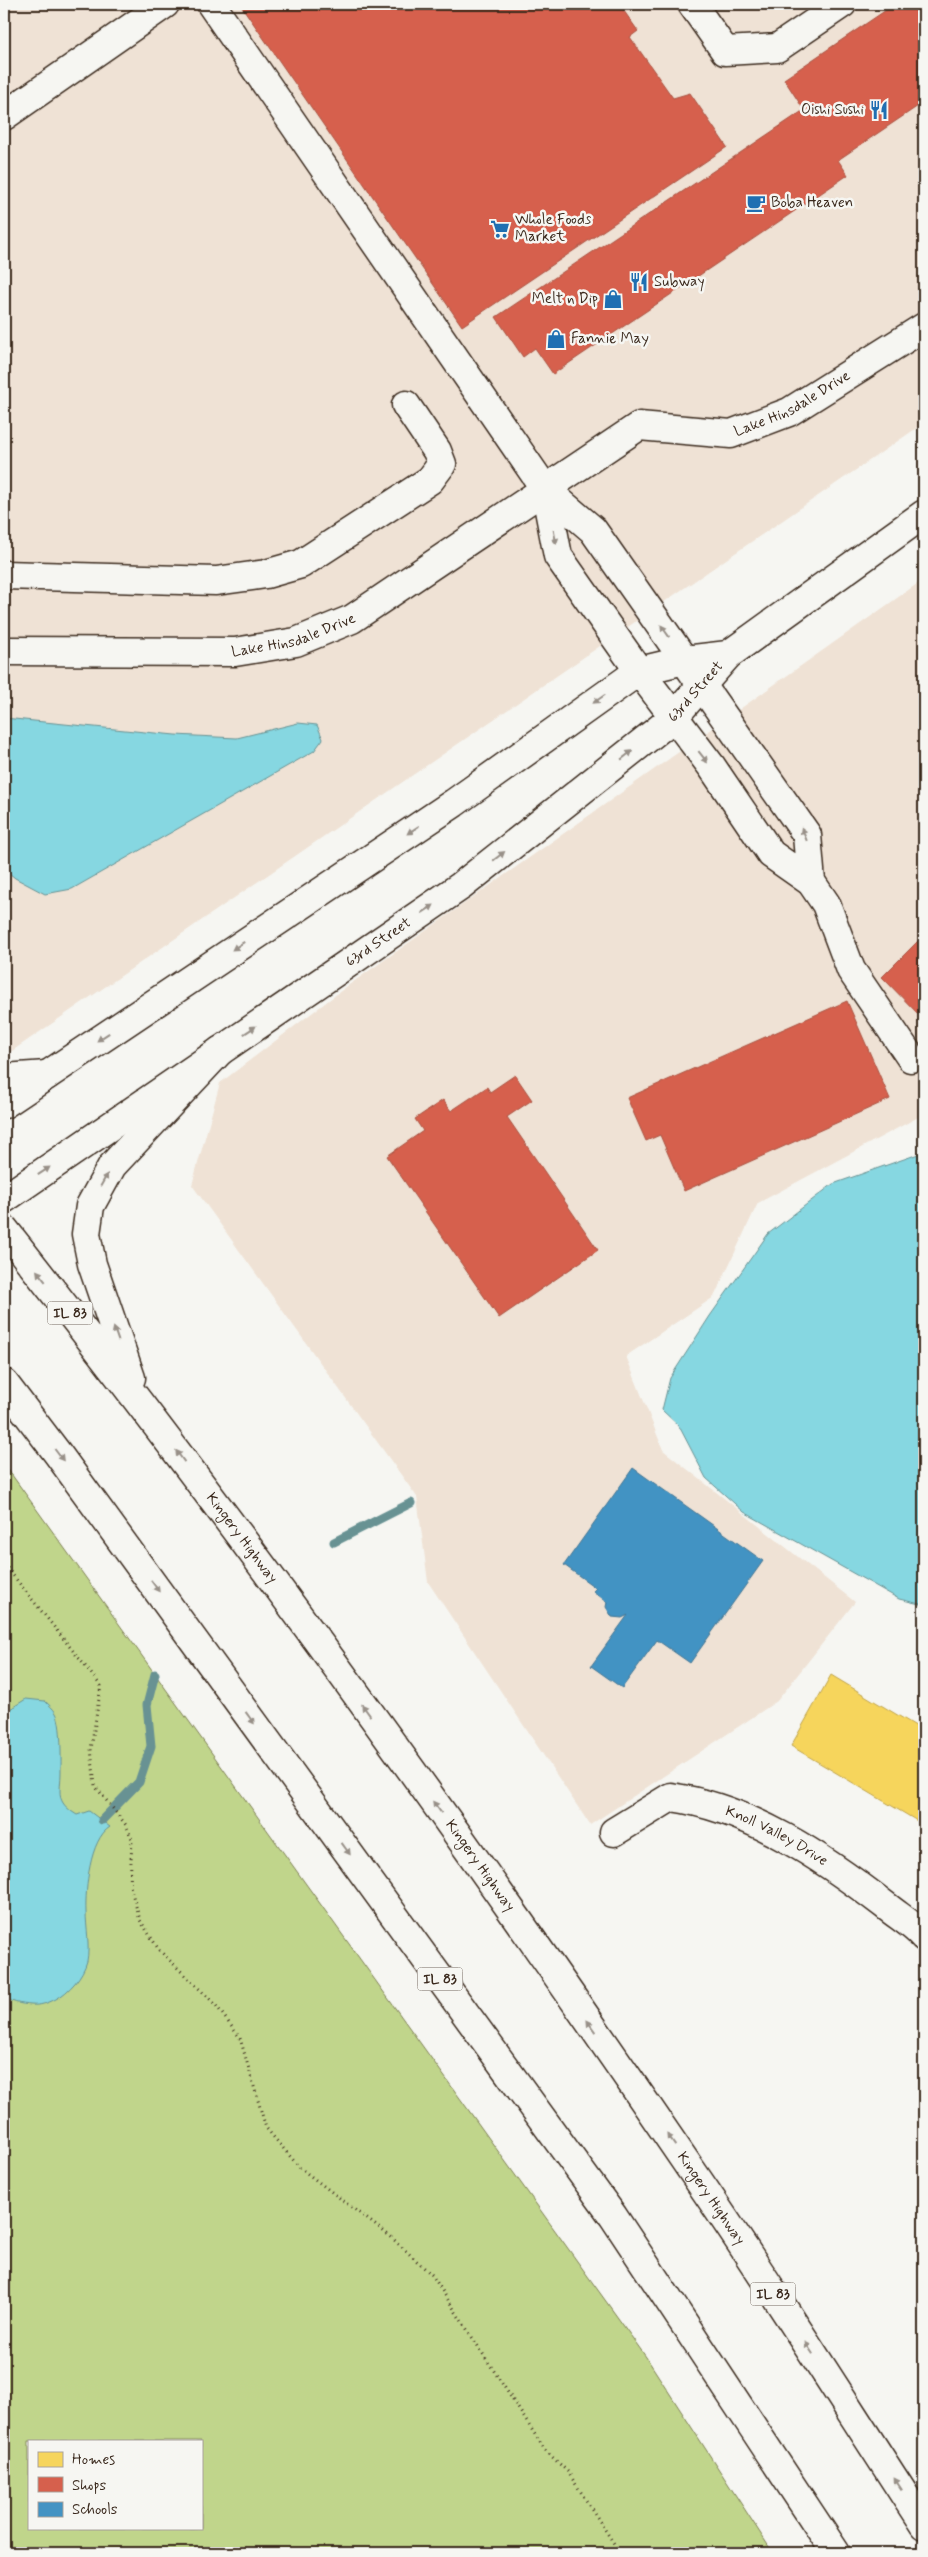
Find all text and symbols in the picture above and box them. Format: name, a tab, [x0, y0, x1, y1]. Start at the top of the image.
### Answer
restaurant icon: Oishi Sushi	[868, 99, 890, 121]
place label: Oishi Sushi	[801, 100, 864, 120]
cafe icon: Boba Heaven	[745, 192, 767, 214]
place label: Boba Heaven	[771, 193, 853, 213]
place label: Whole Foods Market	[515, 210, 592, 247]
supermarket icon: Whole Foods Market	[489, 218, 511, 240]
restaurant icon: Subway	[628, 271, 650, 293]
place label: Subway	[654, 272, 705, 292]
shop icon: Melt n Dip	[602, 288, 624, 310]
place label: Melt n Dip	[532, 289, 598, 309]
shop icon: Fannie May	[545, 328, 567, 350]
place label: Fannie May	[571, 329, 649, 349]
street label: Lake Hinsdale Drive	[731, 366, 854, 442]
one-way arrow	[551, 529, 559, 545]
street label: Lake Hinsdale Drive	[230, 609, 359, 662]
one-way arrow	[660, 624, 670, 638]
street label: 63rd Street	[663, 657, 728, 727]
one-way arrow	[592, 694, 606, 704]
one-way arrow	[620, 750, 633, 760]
one-way arrow	[698, 750, 709, 763]
one-way arrow	[407, 825, 420, 834]
one-way arrow	[800, 827, 808, 841]
one-way arrow	[492, 850, 505, 861]
one-way arrow	[421, 904, 435, 914]
street label: 63rd Street	[342, 913, 415, 972]
one-way arrow	[231, 941, 245, 951]
one-way arrow	[244, 1025, 257, 1035]
one-way arrow	[97, 1032, 110, 1042]
one-way arrow	[37, 1166, 51, 1176]
one-way arrow	[100, 1172, 108, 1187]
one-way arrow	[36, 1270, 47, 1283]
road number: IL 83	[48, 1302, 92, 1325]
one-way arrow	[111, 1326, 119, 1341]
one-way arrow	[54, 1448, 64, 1462]
one-way arrow	[175, 1449, 185, 1463]
street label: Kingery Highway	[201, 1489, 282, 1588]
one-way arrow	[150, 1580, 160, 1593]
one-way arrow	[361, 1703, 371, 1717]
one-way arrow	[245, 1711, 255, 1725]
one-way arrow	[432, 1800, 442, 1814]
street label: Knoll Valley Drive	[722, 1801, 832, 1871]
street label: Kingery Highway	[440, 1816, 519, 1916]
one-way arrow	[341, 1842, 351, 1856]
road number: IL 83	[418, 1968, 462, 1990]
one-way arrow	[586, 2019, 596, 2033]
one-way arrow	[666, 2133, 676, 2147]
street label: Kingery Highway	[672, 2148, 749, 2249]
road number: IL 83	[750, 2282, 796, 2306]
one-way arrow	[804, 2342, 813, 2355]
legend	[28, 2440, 202, 2530]
text: Homes	[72, 2450, 115, 2470]
text: Shops	[72, 2476, 107, 2496]
one-way arrow	[893, 2478, 902, 2491]
text: Schools	[72, 2500, 118, 2520]

